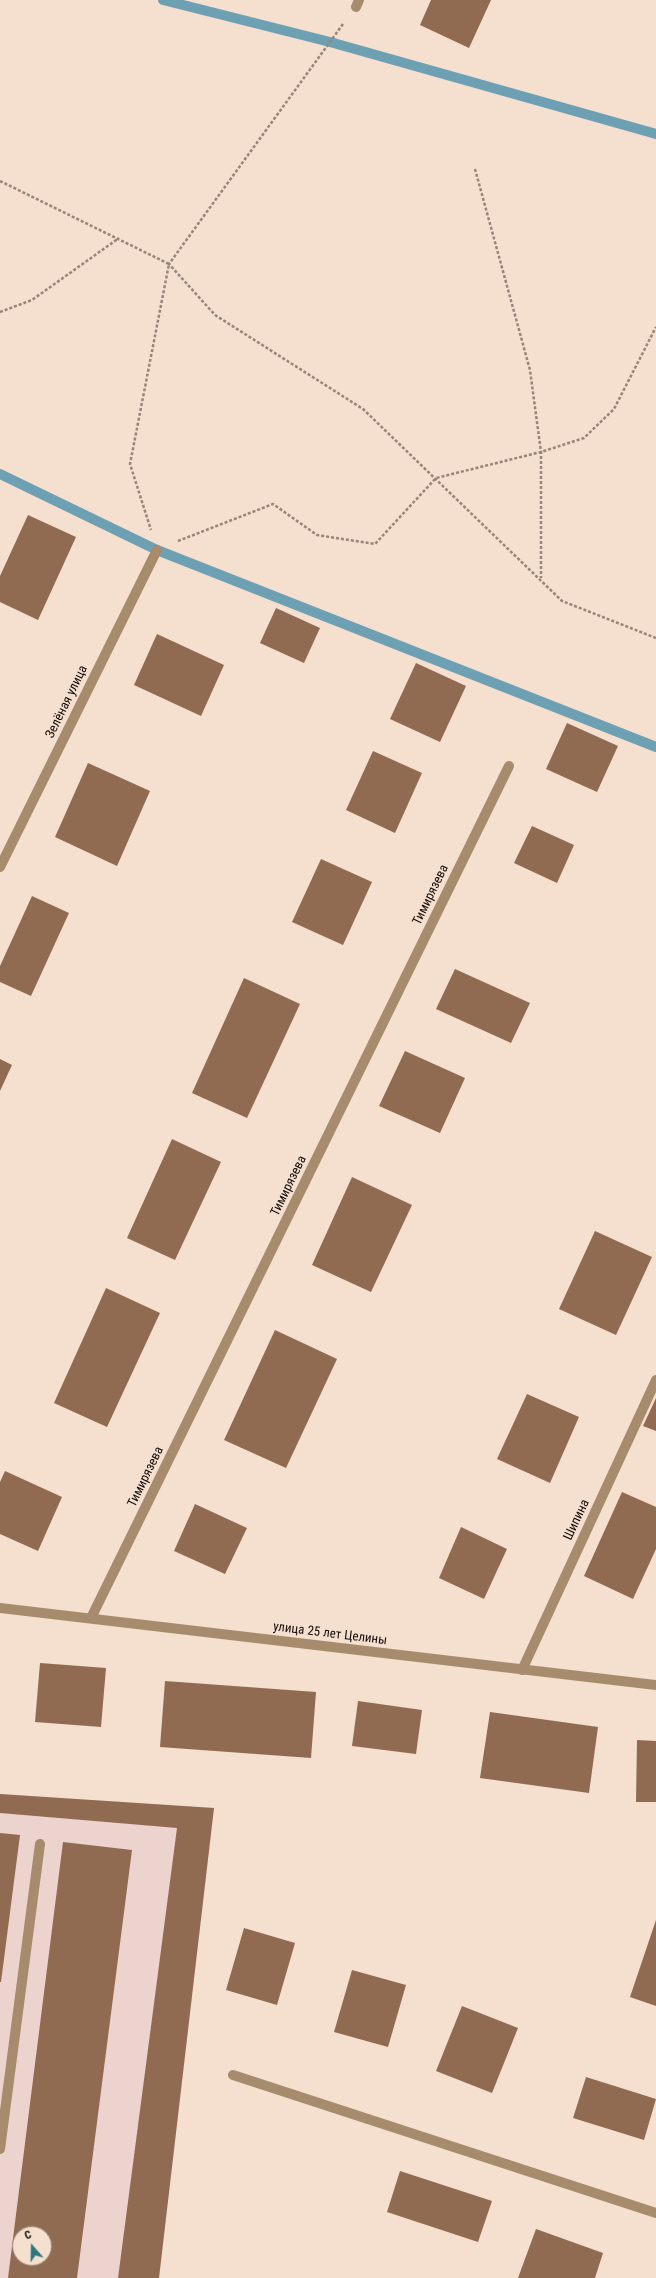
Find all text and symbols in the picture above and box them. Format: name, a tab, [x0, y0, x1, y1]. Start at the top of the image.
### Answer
street label: Зелёная улица	[43, 663, 91, 741]
street label: Тимирязева	[410, 862, 452, 928]
street label: Тимирязева	[268, 1153, 310, 1219]
street label: Тимирязева	[125, 1444, 167, 1510]
street label: Шипина	[561, 1497, 593, 1543]
street label: улица 25 лет Целины	[272, 1619, 388, 1649]
north arrow	[12, 2226, 52, 2266]
text: С	[23, 2228, 33, 2242]

